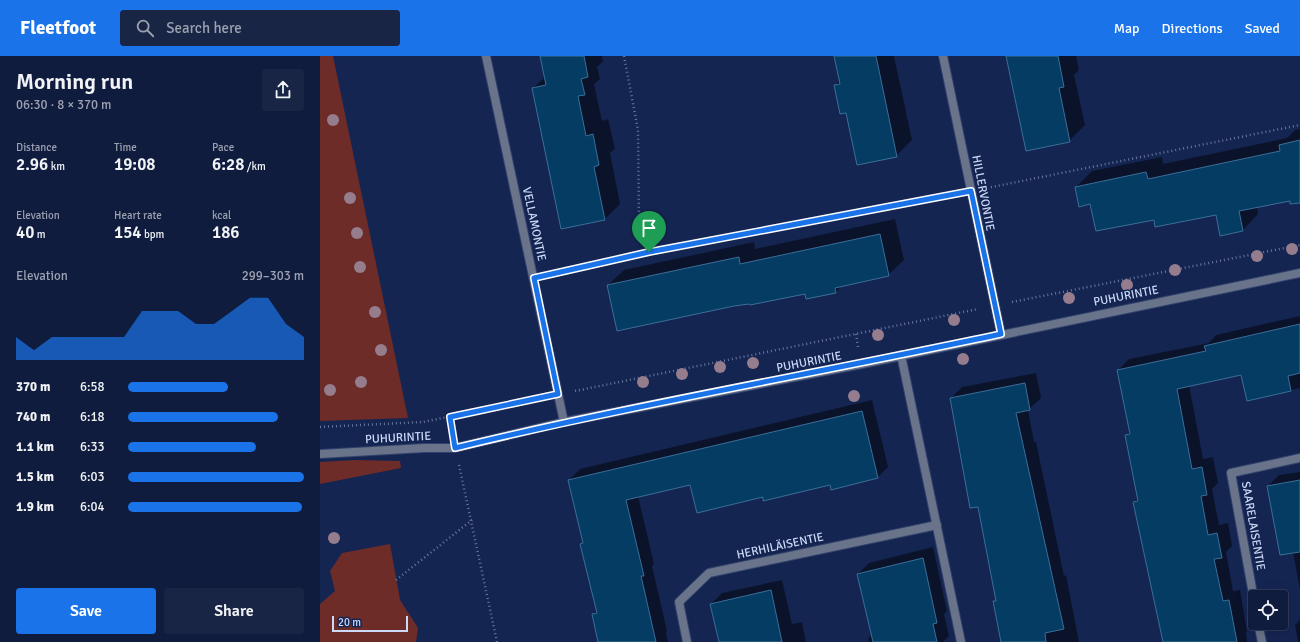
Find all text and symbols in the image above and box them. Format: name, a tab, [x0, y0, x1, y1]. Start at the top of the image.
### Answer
search box	[120, 10, 400, 46]
text: Fleetfoot	[20, 16, 96, 40]
icon: search	[134, 17, 156, 39]
text: Search here	[166, 19, 242, 37]
text: Map	[1114, 20, 1140, 37]
text: Directions	[1162, 20, 1223, 37]
text: Saved	[1245, 20, 1280, 37]
text: Morning run	[16, 68, 133, 95]
button: share	[262, 69, 304, 111]
text: 06:30 · 8 × 370 m	[16, 97, 111, 113]
text: Distance	[16, 141, 57, 154]
text: Time	[114, 141, 137, 154]
text: Pace	[212, 141, 234, 154]
text: 2.96	[16, 154, 48, 175]
text: 19:08	[114, 154, 156, 175]
text: 6:28	[212, 154, 244, 175]
street label: HILLERVONTIE	[968, 154, 998, 232]
text: km	[48, 160, 65, 173]
text: /km	[244, 160, 266, 173]
street label: VELLAMONTIE	[519, 186, 549, 263]
text: Elevation	[16, 209, 60, 222]
text: Heart rate	[114, 209, 162, 222]
text: kcal	[212, 209, 231, 222]
pin	[632, 211, 666, 252]
icon: arrive	[638, 217, 660, 239]
text: 40	[16, 222, 34, 243]
text: 154	[114, 222, 142, 243]
text: 186	[212, 222, 240, 243]
text: m	[34, 228, 46, 241]
text: bpm	[142, 228, 164, 241]
text: Elevation	[16, 268, 68, 284]
text: 299–303 m	[242, 268, 304, 284]
street label: PUHURINTIE	[1092, 282, 1160, 310]
street label: PUHURINTIE	[775, 348, 843, 376]
text: 370 m	[16, 379, 50, 395]
text: 6:58	[80, 379, 105, 395]
text: 740 m	[16, 409, 50, 425]
text: 6:18	[80, 409, 105, 425]
street label: PUHURINTIE	[365, 429, 432, 447]
text: 1.1 km	[16, 439, 54, 455]
text: 6:33	[80, 439, 105, 455]
text: 1.5 km	[16, 469, 54, 485]
text: 6:03	[80, 469, 105, 485]
street label: SAARELAISENTIE	[1238, 480, 1268, 572]
text: 1.9 km	[16, 499, 54, 515]
text: 6:04	[80, 499, 105, 515]
street label: HERHILÄISENTIE	[735, 529, 825, 563]
button: Save	[16, 588, 156, 634]
button: Share	[164, 588, 304, 634]
map controls	[1248, 590, 1288, 630]
button: locate	[1248, 590, 1288, 630]
scale bar	[332, 614, 408, 633]
text: 20 m	[338, 616, 361, 629]

